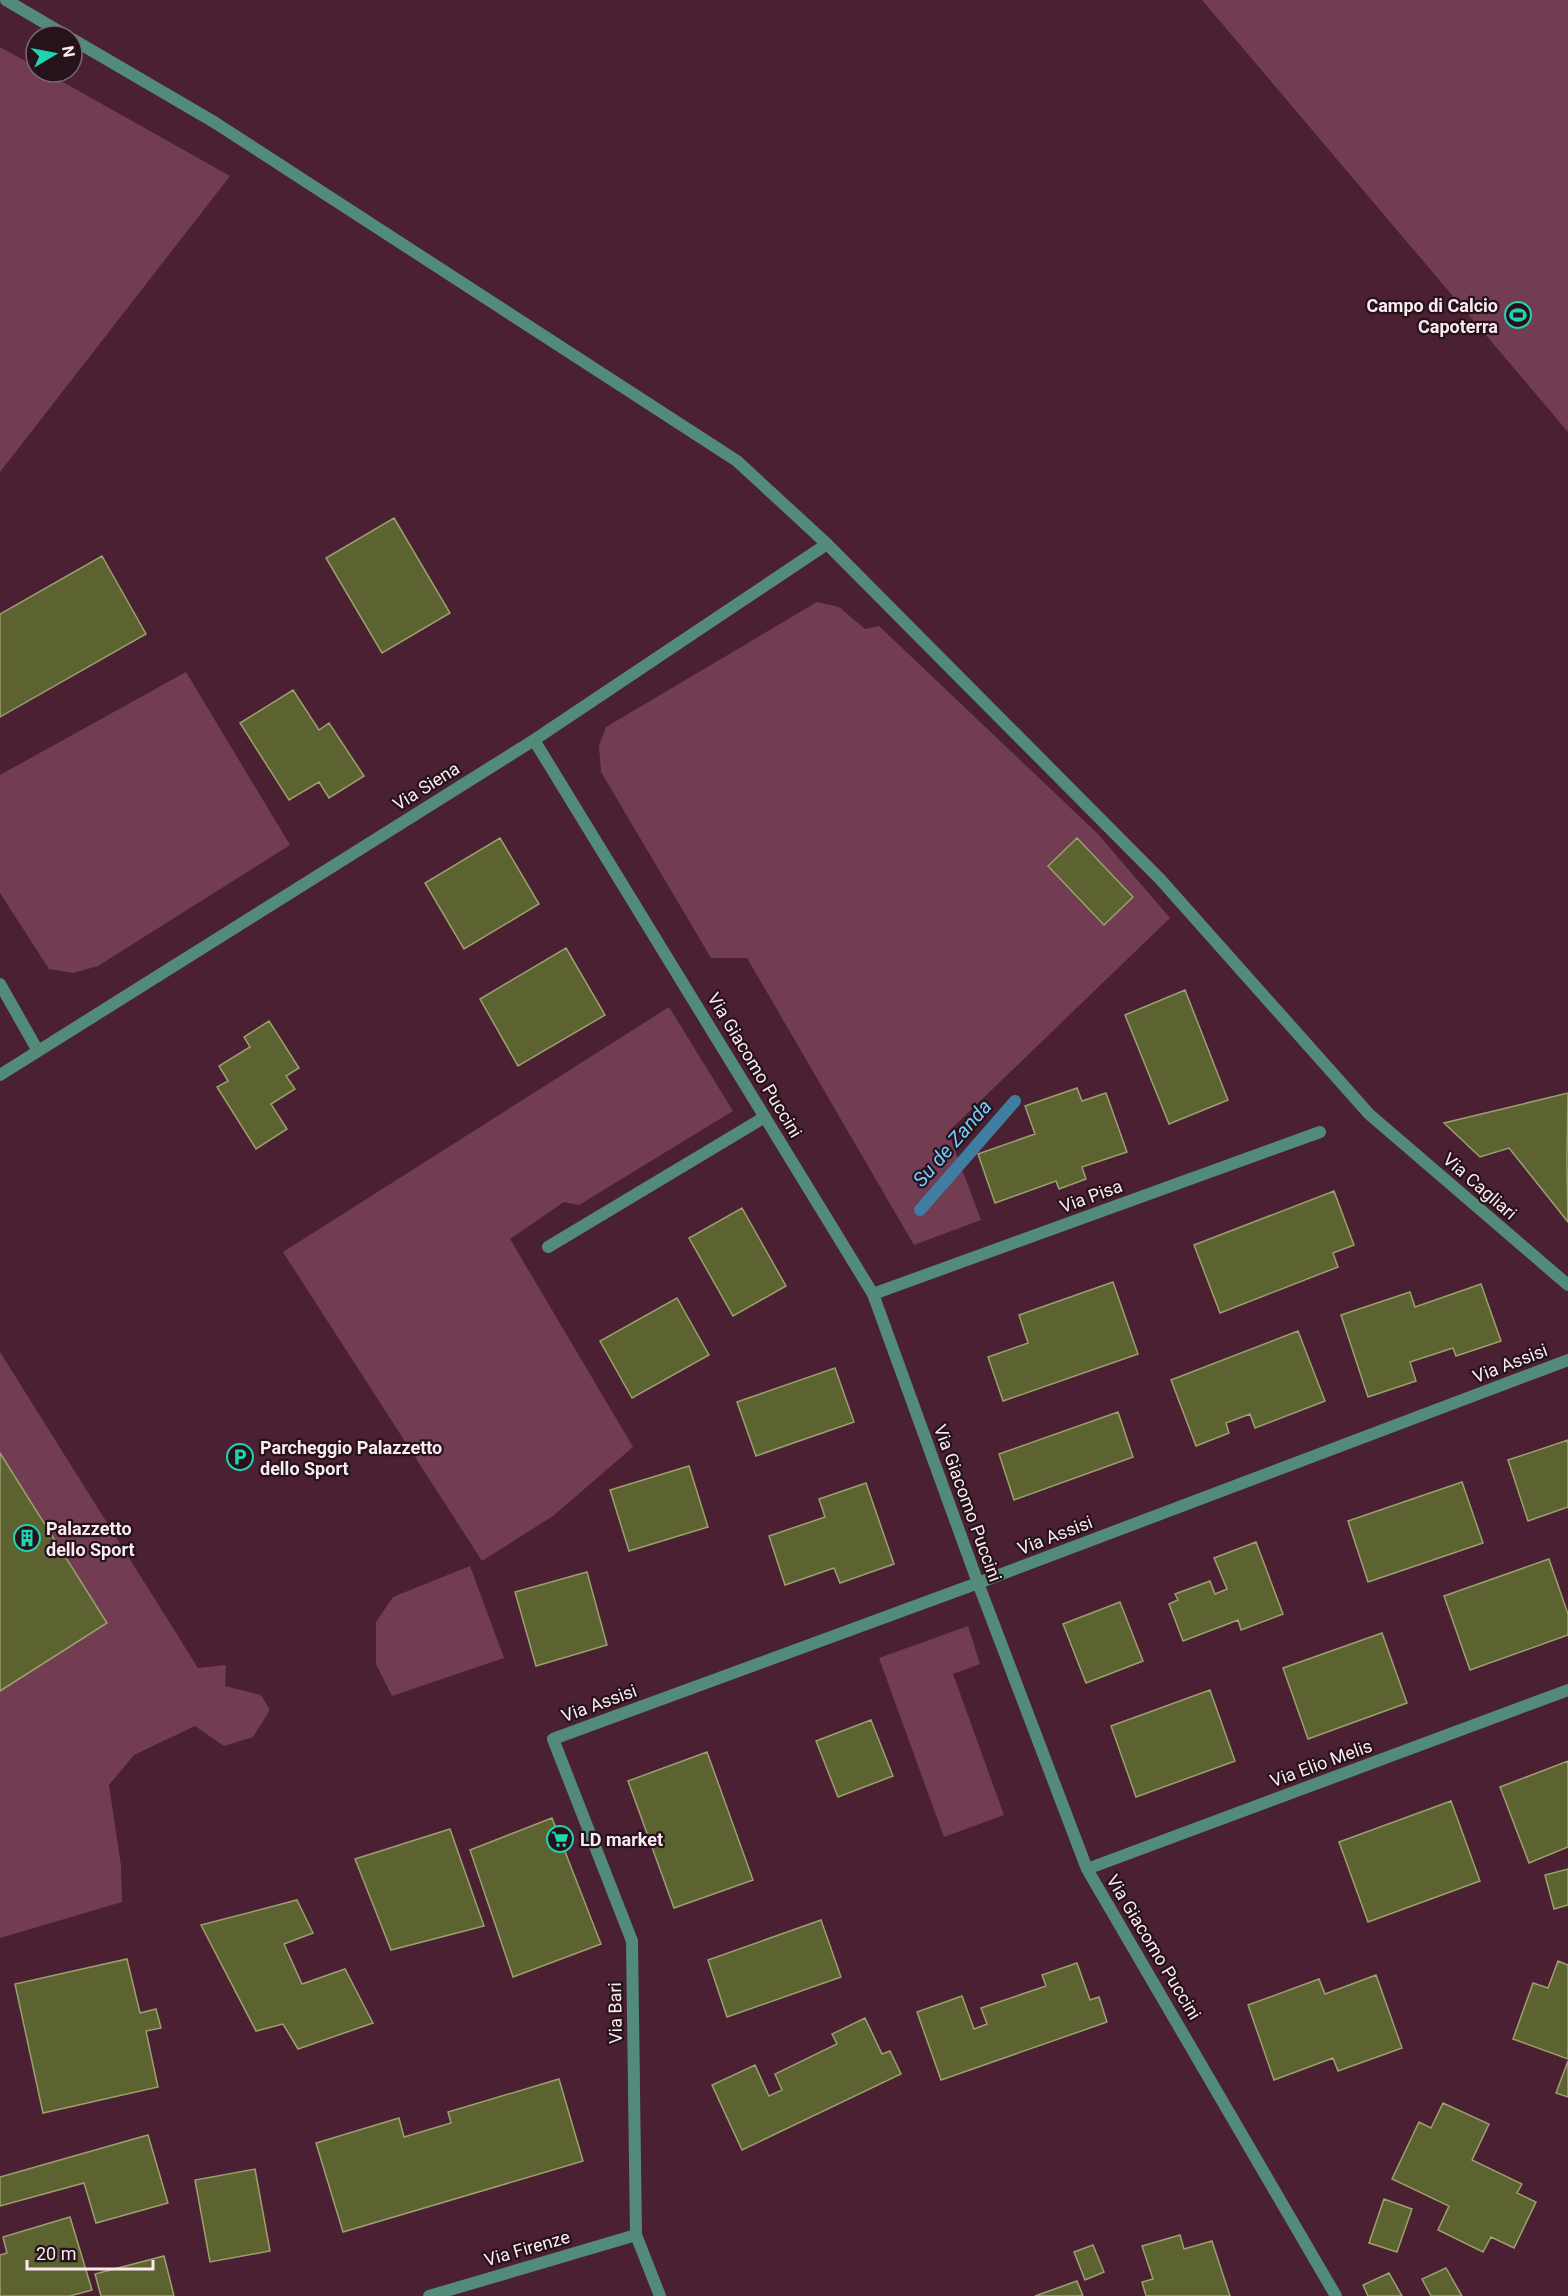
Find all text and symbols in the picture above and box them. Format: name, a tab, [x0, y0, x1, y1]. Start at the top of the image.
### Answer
north arrow	[24, 24, 84, 84]
text: N	[58, 44, 79, 59]
place label: Campo di Calcio Capoterra	[1366, 295, 1498, 337]
sports icon: Campo di Calcio Capoterra	[1503, 300, 1533, 330]
street label: Via Siena	[389, 757, 463, 815]
street label: Via Giacomo Puccini	[703, 989, 807, 1141]
water label: Su de Zanda	[908, 1095, 996, 1191]
street label: Via Cagliari	[1439, 1148, 1521, 1224]
street label: Via Pisa	[1057, 1175, 1125, 1217]
street label: Via Assisi	[1470, 1339, 1550, 1387]
street label: Via Giacomo Puccini	[930, 1422, 1006, 1584]
place label: Parcheggio Palazzetto dello Sport	[260, 1437, 442, 1479]
parking icon: Parcheggio Palazzetto dello Sport	[225, 1442, 255, 1472]
street label: Via Assisi	[1015, 1511, 1095, 1559]
place label: Palazzetto dello Sport	[46, 1518, 135, 1560]
building icon: Palazzetto dello Sport	[12, 1523, 42, 1553]
street label: Via Assisi	[559, 1680, 639, 1726]
street label: Via Elio Melis	[1267, 1735, 1375, 1791]
supermarket icon: LD market	[545, 1824, 575, 1854]
place label: LD market	[580, 1829, 663, 1850]
street label: Via Giacomo Puccini	[1102, 1871, 1206, 2023]
street label: Via Bari	[604, 1982, 626, 2044]
street label: Via Firenze	[482, 2226, 572, 2270]
scale bar	[27, 2233, 153, 2271]
text: 20 m	[36, 2243, 76, 2264]

